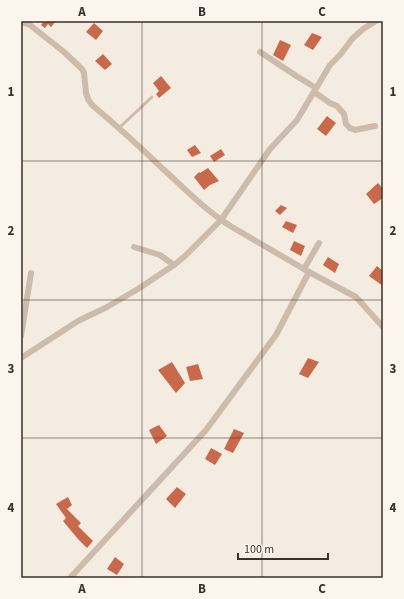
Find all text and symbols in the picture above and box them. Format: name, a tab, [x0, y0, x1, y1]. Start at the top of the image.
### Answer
text: A	[77, 3, 86, 21]
text: B	[198, 3, 206, 21]
text: C	[318, 3, 326, 21]
text: 1	[8, 83, 15, 101]
text: 1	[390, 83, 397, 101]
text: 2	[8, 222, 15, 240]
text: 2	[390, 222, 397, 240]
text: 3	[8, 360, 15, 378]
text: 3	[390, 360, 397, 378]
text: 4	[8, 499, 15, 517]
text: 4	[390, 499, 397, 517]
scale bar	[238, 535, 328, 561]
text: 100 m	[244, 541, 274, 558]
text: A	[77, 580, 86, 598]
text: B	[198, 580, 206, 598]
text: C	[318, 580, 326, 598]

